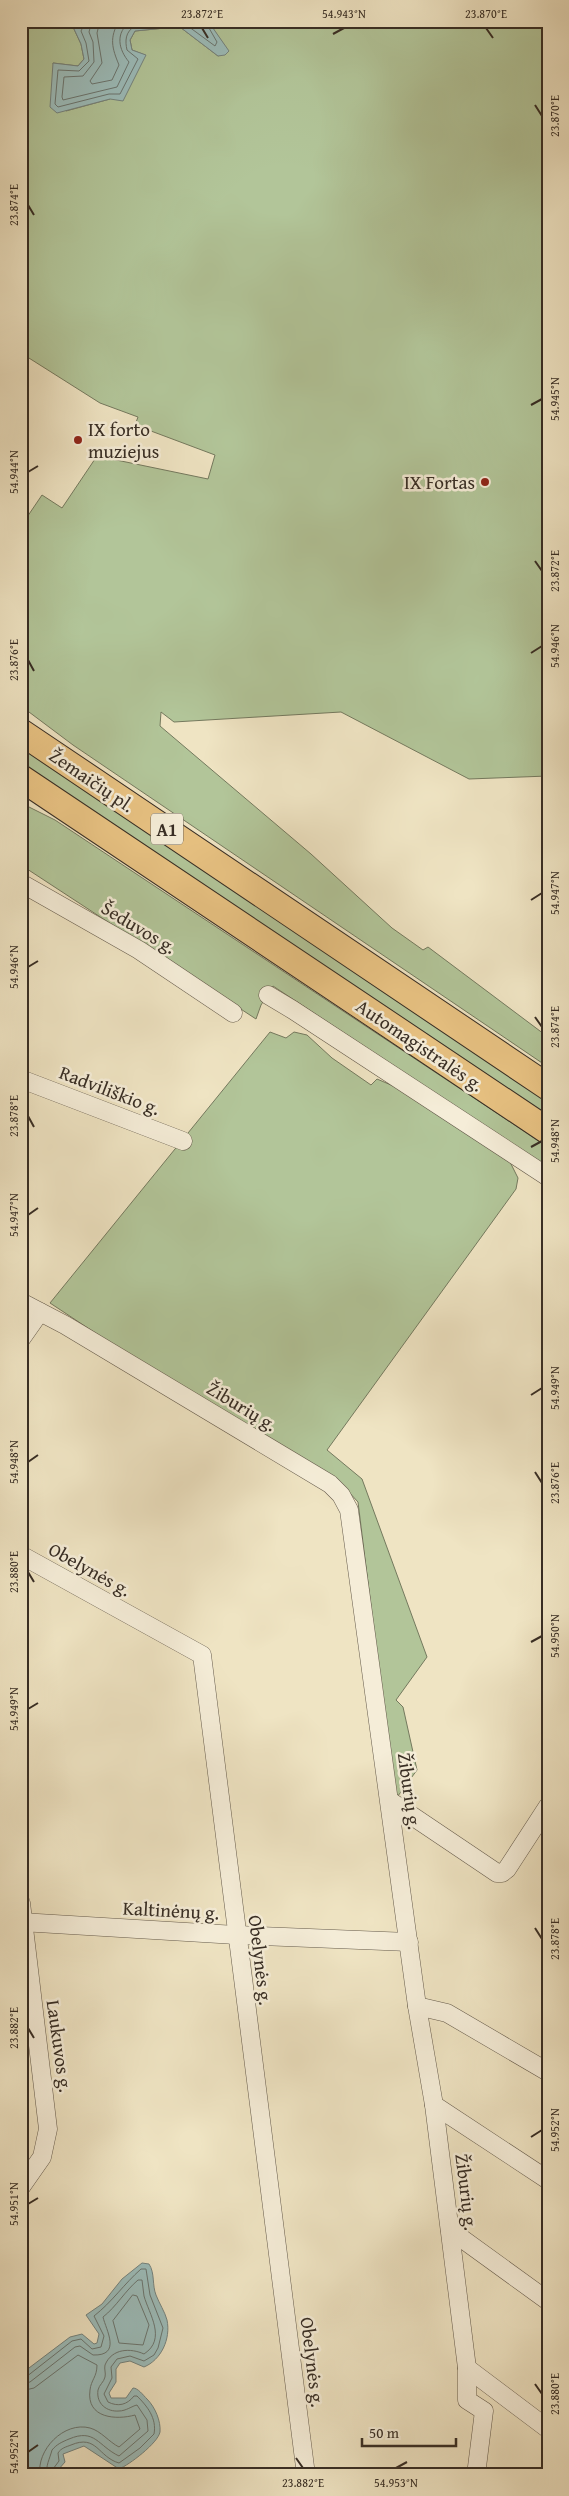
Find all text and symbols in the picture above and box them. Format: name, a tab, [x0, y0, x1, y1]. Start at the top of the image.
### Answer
text: 23.872°E	[181, 5, 223, 22]
text: 54.943°N	[322, 5, 366, 22]
text: 23.870°E	[465, 5, 507, 22]
text: 23.870°E	[546, 95, 563, 137]
text: 23.874°E	[5, 184, 22, 226]
text: 54.945°N	[546, 377, 563, 421]
place label: IX forto muziejus	[88, 415, 159, 465]
marker: IX forto muziejus	[72, 434, 84, 446]
text: 54.944°N	[5, 450, 22, 494]
place label: IX Fortas	[404, 468, 475, 496]
marker: IX Fortas	[479, 476, 491, 488]
text: 23.872°E	[546, 550, 563, 592]
text: 54.946°N	[546, 624, 563, 668]
text: 23.876°E	[5, 639, 22, 681]
street label: Žemaičių pl.	[44, 741, 140, 819]
road number: A1	[151, 814, 183, 844]
text: 54.947°N	[546, 871, 563, 915]
street label: Šeduvos g.	[96, 894, 182, 960]
text: 54.946°N	[5, 945, 22, 989]
street label: Automagistralės g.	[351, 992, 489, 1098]
text: 23.874°E	[546, 1006, 563, 1048]
street label: Radviliškio g.	[56, 1058, 164, 1122]
text: 23.878°E	[5, 1095, 22, 1137]
text: 54.948°N	[546, 1119, 563, 1163]
text: 54.947°N	[5, 1193, 22, 1237]
text: 54.949°N	[546, 1366, 563, 1410]
street label: Žiburių g.	[202, 1374, 282, 1438]
text: 54.948°N	[5, 1440, 22, 1484]
text: 23.876°E	[546, 1462, 563, 1504]
street label: Obelynės g.	[44, 1535, 136, 1603]
text: 23.880°E	[5, 1551, 22, 1593]
text: 54.950°N	[546, 1614, 563, 1658]
text: 54.949°N	[5, 1687, 22, 1731]
street label: Žiburių g.	[391, 1751, 429, 1831]
street label: Kaltinėnų g.	[122, 1893, 220, 1927]
street label: Obelynės g.	[242, 1913, 280, 2007]
text: 23.878°E	[546, 1918, 563, 1960]
street label: Laukuvos g.	[40, 1998, 80, 2094]
text: 23.882°E	[5, 2007, 22, 2049]
text: 54.952°N	[546, 2108, 563, 2152]
street label: Žiburių g.	[448, 2152, 486, 2232]
text: 54.951°N	[5, 2182, 22, 2226]
street label: Obelynės g.	[294, 2315, 332, 2409]
text: 23.880°E	[546, 2373, 563, 2415]
scale bar	[362, 2416, 455, 2448]
text: 50 m	[369, 2422, 400, 2443]
text: 54.952°N	[5, 2430, 22, 2474]
text: 23.882°E	[282, 2474, 324, 2491]
text: 54.953°N	[374, 2474, 418, 2491]

